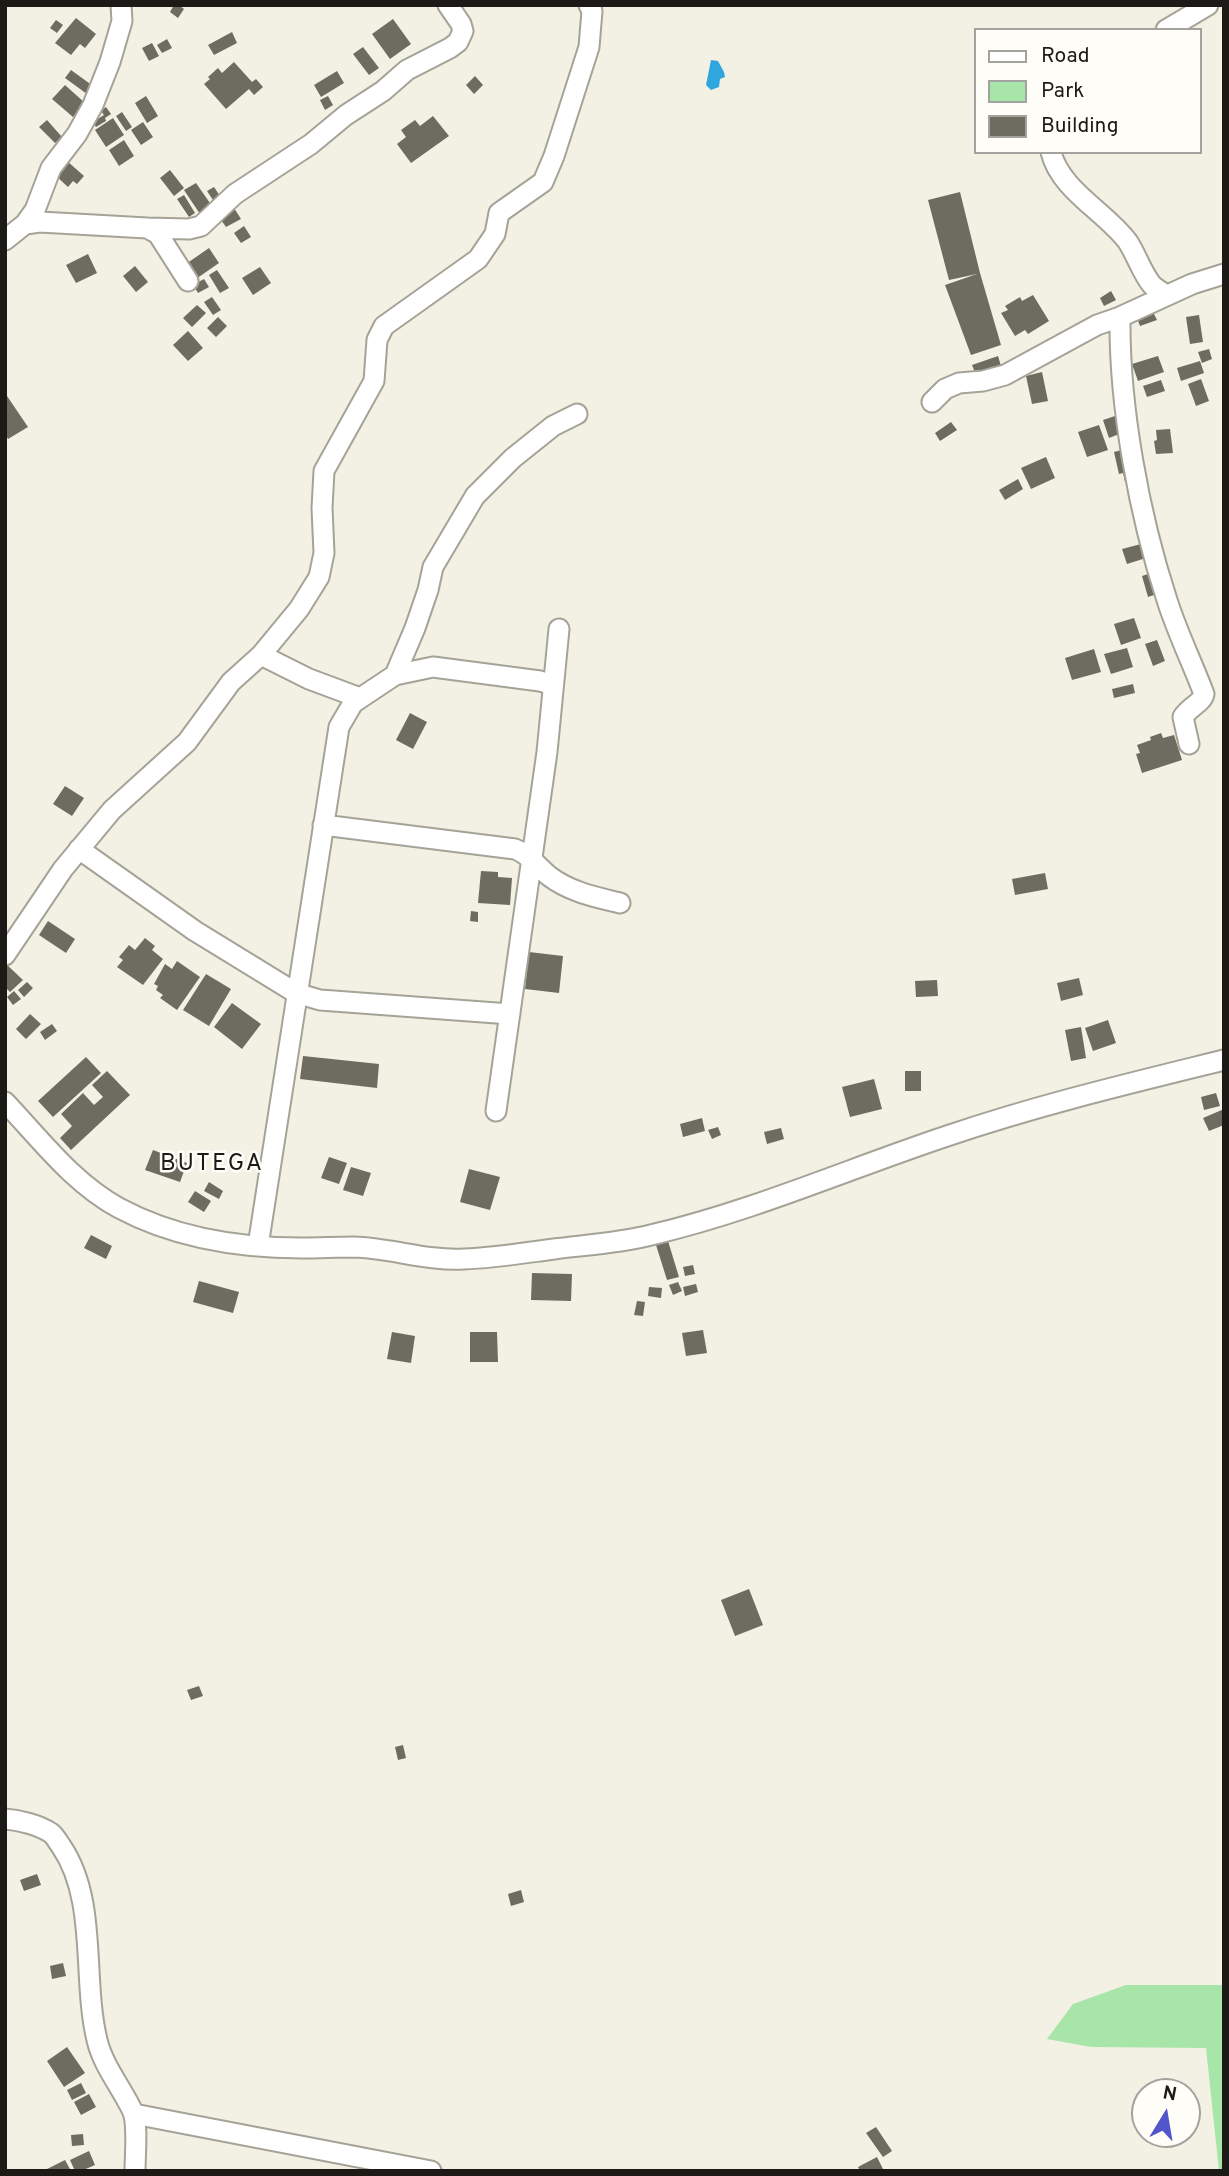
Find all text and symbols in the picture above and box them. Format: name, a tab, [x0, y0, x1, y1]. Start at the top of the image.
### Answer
legend	[974, 28, 1201, 154]
text: Road	[1041, 43, 1090, 70]
text: Park	[1041, 78, 1084, 105]
text: Building	[1041, 113, 1119, 140]
district label: BUTEGA	[161, 1151, 263, 1179]
north arrow	[1131, 2078, 1201, 2148]
text: N	[1161, 2081, 1179, 2107]

